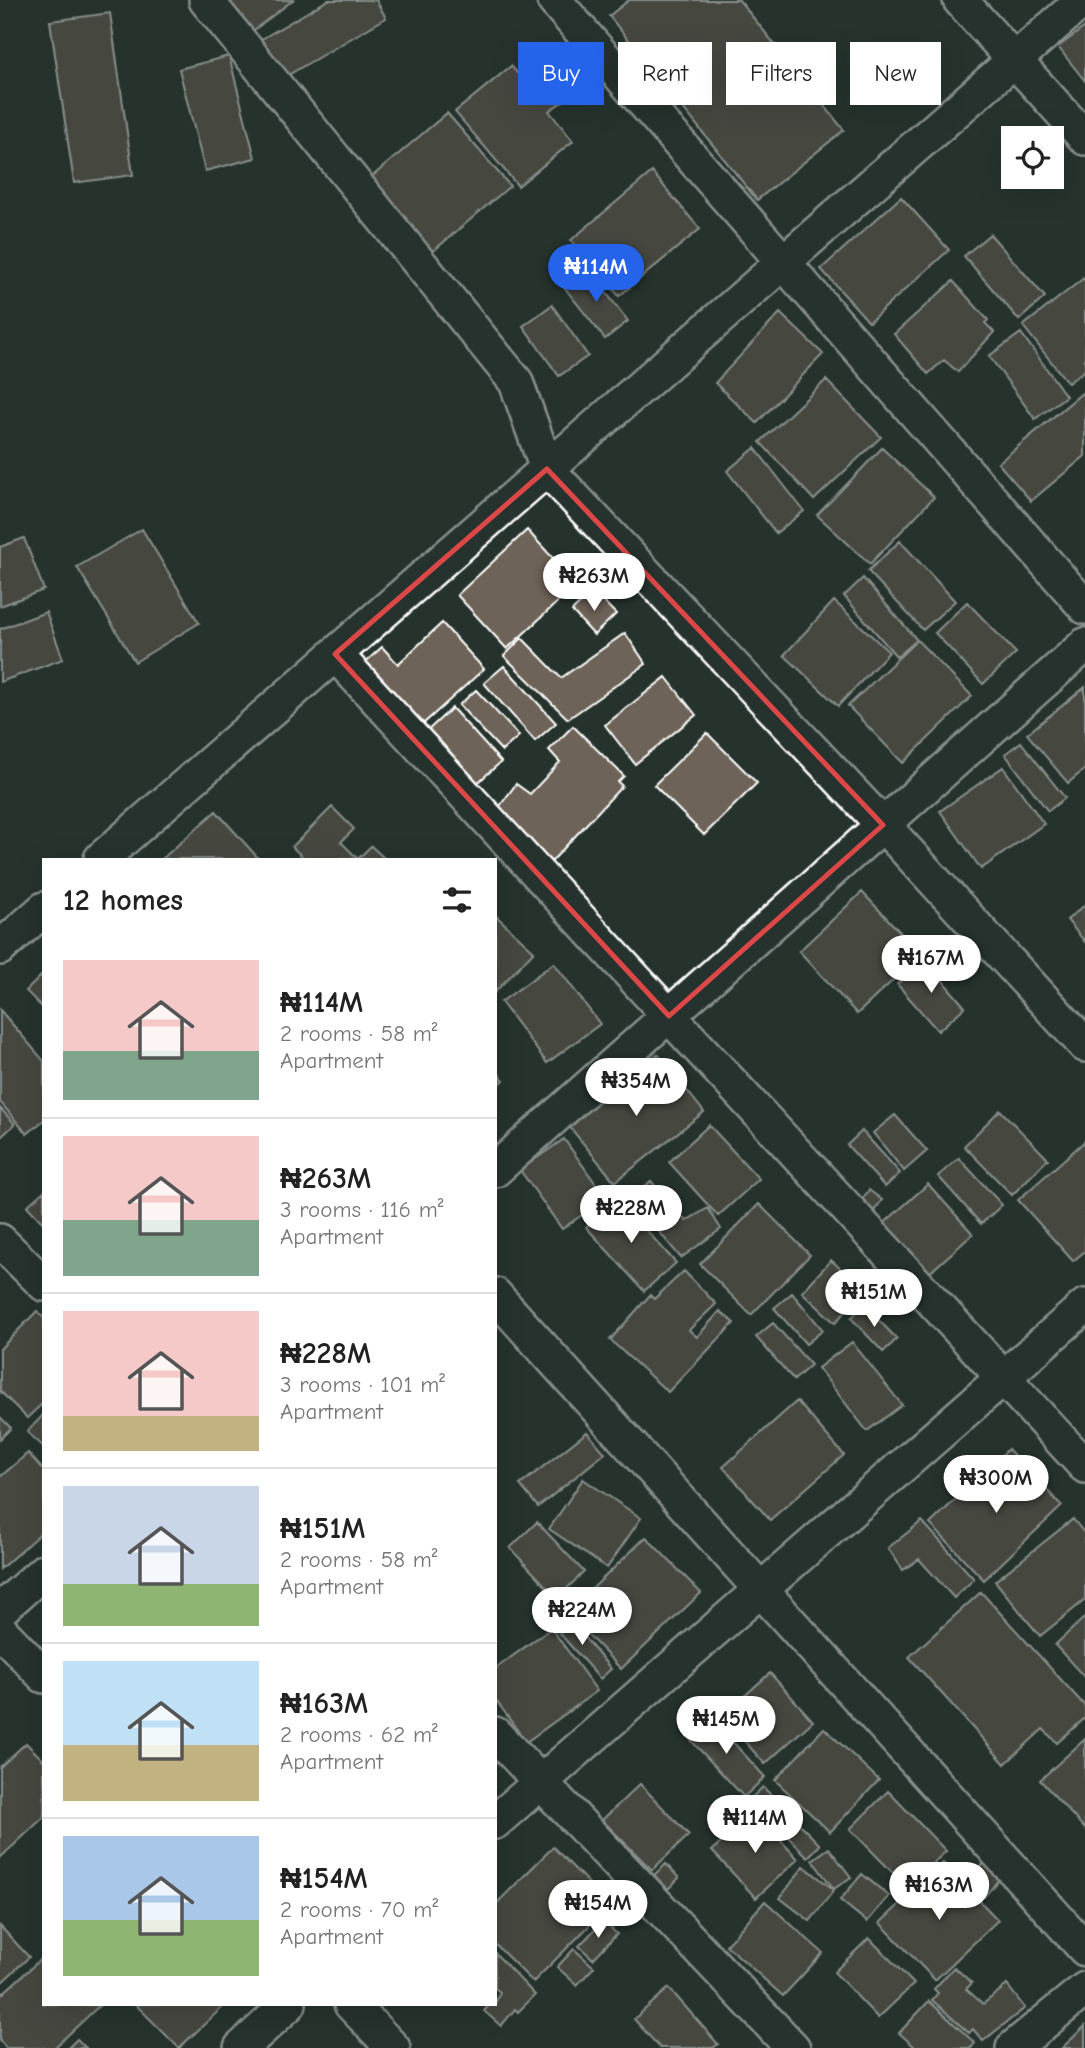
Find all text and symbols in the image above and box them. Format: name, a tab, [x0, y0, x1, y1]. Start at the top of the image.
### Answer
chip: Buy	[518, 42, 604, 105]
chip: Rent	[618, 42, 712, 105]
chip: Filters	[726, 42, 836, 105]
chip: New	[850, 42, 941, 105]
map controls	[1001, 126, 1064, 189]
button: locate	[1001, 126, 1064, 189]
pin: ₦114M	[547, 244, 645, 304]
text: ₦114M	[564, 253, 628, 280]
pin: ₦263M	[545, 554, 643, 613]
text: ₦263M	[559, 562, 629, 589]
icon: filters	[438, 881, 476, 919]
text: 12 homes	[63, 883, 183, 918]
pin: ₦167M	[882, 936, 980, 995]
text: ₦167M	[898, 944, 964, 971]
text: ₦114M	[280, 985, 363, 1020]
icon: home	[119, 988, 203, 1072]
text: 2 rooms · 58 m²	[280, 1020, 438, 1047]
text: Apartment	[280, 1047, 383, 1074]
pin: ₦354M	[587, 1058, 685, 1118]
text: ₦354M	[601, 1067, 671, 1094]
text: ₦263M	[280, 1161, 371, 1196]
icon: home	[119, 1164, 203, 1248]
pin: ₦228M	[582, 1186, 680, 1245]
text: ₦228M	[596, 1194, 666, 1221]
text: 3 rooms · 116 m²	[280, 1196, 444, 1223]
text: Apartment	[280, 1223, 383, 1250]
pin: ₦151M	[825, 1270, 923, 1329]
text: ₦151M	[841, 1278, 907, 1305]
text: ₦228M	[280, 1336, 371, 1371]
icon: home	[119, 1339, 203, 1423]
text: 3 rooms · 101 m²	[280, 1371, 445, 1398]
text: Apartment	[280, 1398, 383, 1425]
pin: ₦300M	[947, 1456, 1045, 1515]
text: ₦300M	[960, 1464, 1032, 1491]
text: ₦151M	[280, 1511, 365, 1546]
icon: home	[119, 1514, 203, 1598]
text: 2 rooms · 58 m²	[280, 1546, 438, 1573]
text: Apartment	[280, 1573, 383, 1600]
pin: ₦224M	[533, 1588, 631, 1647]
text: ₦224M	[548, 1596, 616, 1623]
text: ₦163M	[280, 1686, 368, 1721]
icon: home	[119, 1689, 203, 1773]
pin: ₦145M	[677, 1696, 775, 1756]
text: ₦145M	[693, 1705, 759, 1732]
text: 2 rooms · 62 m²	[280, 1721, 438, 1748]
text: Apartment	[280, 1748, 383, 1775]
pin: ₦114M	[706, 1796, 804, 1855]
text: ₦114M	[723, 1804, 787, 1831]
text: ₦154M	[280, 1861, 368, 1896]
pin: ₦163M	[890, 1862, 988, 1922]
icon: home	[119, 1864, 203, 1948]
text: ₦163M	[905, 1871, 973, 1898]
pin: ₦154M	[549, 1881, 647, 1940]
text: ₦154M	[564, 1889, 632, 1916]
text: 2 rooms · 70 m²	[280, 1896, 438, 1923]
text: Apartment	[280, 1923, 383, 1950]

